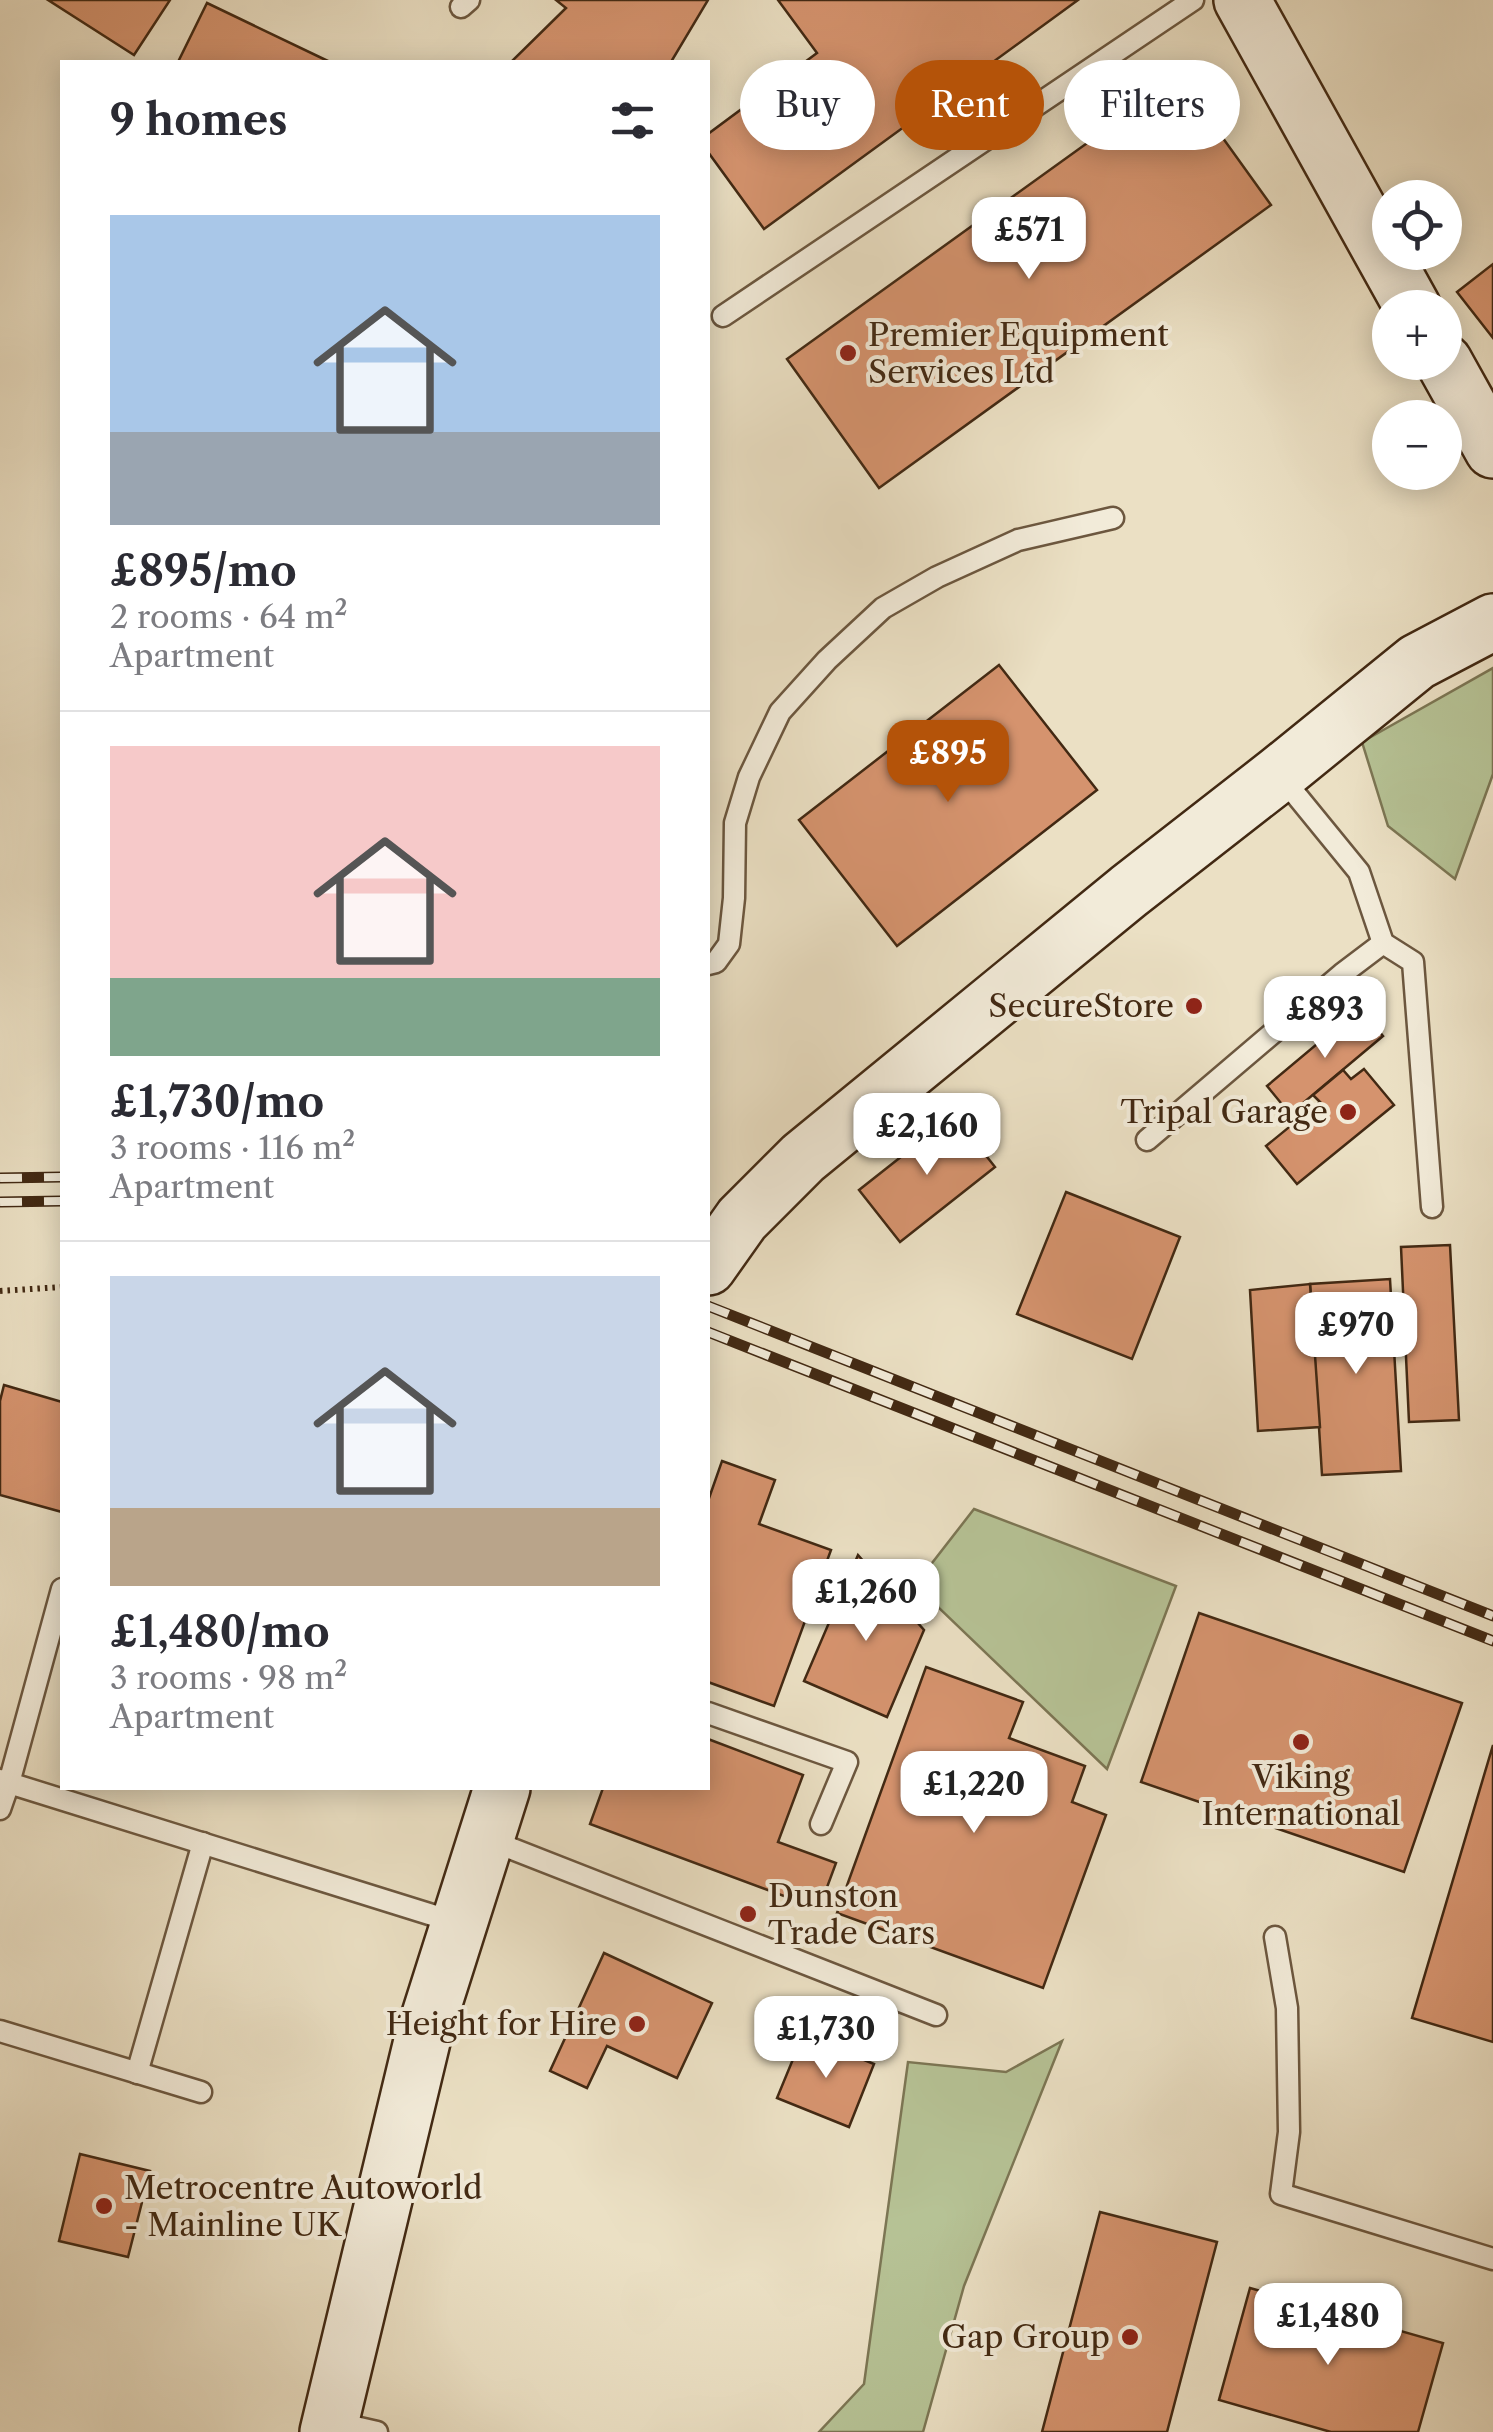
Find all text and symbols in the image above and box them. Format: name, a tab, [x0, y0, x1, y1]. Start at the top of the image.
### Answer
chip: Buy	[740, 60, 875, 150]
chip: Rent	[895, 60, 1044, 150]
chip: Filters	[1064, 60, 1240, 150]
icon: filters	[605, 93, 660, 148]
text: 9 homes	[110, 94, 288, 146]
map controls	[1372, 180, 1462, 490]
button: locate	[1372, 180, 1462, 270]
pin: £571	[970, 197, 1088, 282]
text: £571	[994, 210, 1064, 249]
icon: home	[295, 280, 475, 460]
button: +	[1372, 290, 1462, 380]
place label: Premier Equipment Services Ltd	[868, 315, 1169, 391]
marker: Premier Equipment Services Ltd	[837, 342, 859, 364]
button: −	[1372, 400, 1462, 490]
text: £895/mo	[110, 545, 297, 597]
text: 2 rooms · 64 m²	[110, 597, 348, 636]
text: Apartment	[110, 636, 274, 675]
pin: £895	[889, 720, 1007, 805]
text: £895	[909, 733, 987, 772]
icon: home	[295, 811, 475, 991]
pin: £893	[1266, 976, 1384, 1061]
place label: SecureStore	[988, 986, 1174, 1025]
text: £893	[1286, 989, 1364, 1028]
marker: SecureStore	[1183, 995, 1205, 1017]
text: £1,730/mo	[110, 1076, 324, 1128]
place label: Tripal Garage	[1121, 1092, 1328, 1131]
pin: £2,160	[846, 1093, 1008, 1178]
marker: Tripal Garage	[1337, 1101, 1359, 1123]
text: £2,160	[875, 1106, 979, 1145]
text: 3 rooms · 116 m²	[110, 1128, 355, 1167]
text: Apartment	[110, 1167, 274, 1206]
pin: £970	[1297, 1292, 1415, 1377]
text: £970	[1317, 1305, 1395, 1344]
icon: home	[295, 1341, 475, 1521]
pin: £1,260	[785, 1559, 947, 1644]
text: £1,260	[814, 1572, 918, 1611]
text: £1,480/mo	[110, 1606, 330, 1658]
text: 3 rooms · 98 m²	[110, 1658, 347, 1697]
text: Apartment	[110, 1697, 274, 1736]
marker: Viking International	[1290, 1731, 1312, 1753]
pin: £1,220	[893, 1751, 1055, 1836]
place label: Viking International	[1202, 1757, 1400, 1833]
text: £1,220	[923, 1764, 1025, 1803]
place label: Dunston Trade Cars	[768, 1876, 935, 1952]
marker: Dunston Trade Cars	[737, 1903, 759, 1925]
pin: £1,730	[745, 1996, 907, 2081]
place label: Height for Hire	[386, 2004, 617, 2043]
text: £1,730	[776, 2009, 876, 2048]
marker: Height for Hire	[626, 2013, 648, 2035]
place label: Metrocentre Autoworld - Mainline UK	[124, 2168, 483, 2244]
marker: Metrocentre Autoworld - Mainline UK	[93, 2195, 115, 2217]
pin: £1,480	[1247, 2283, 1409, 2368]
text: £1,480	[1276, 2296, 1380, 2335]
place label: Gap Group	[941, 2317, 1110, 2356]
marker: Gap Group	[1119, 2326, 1141, 2348]

